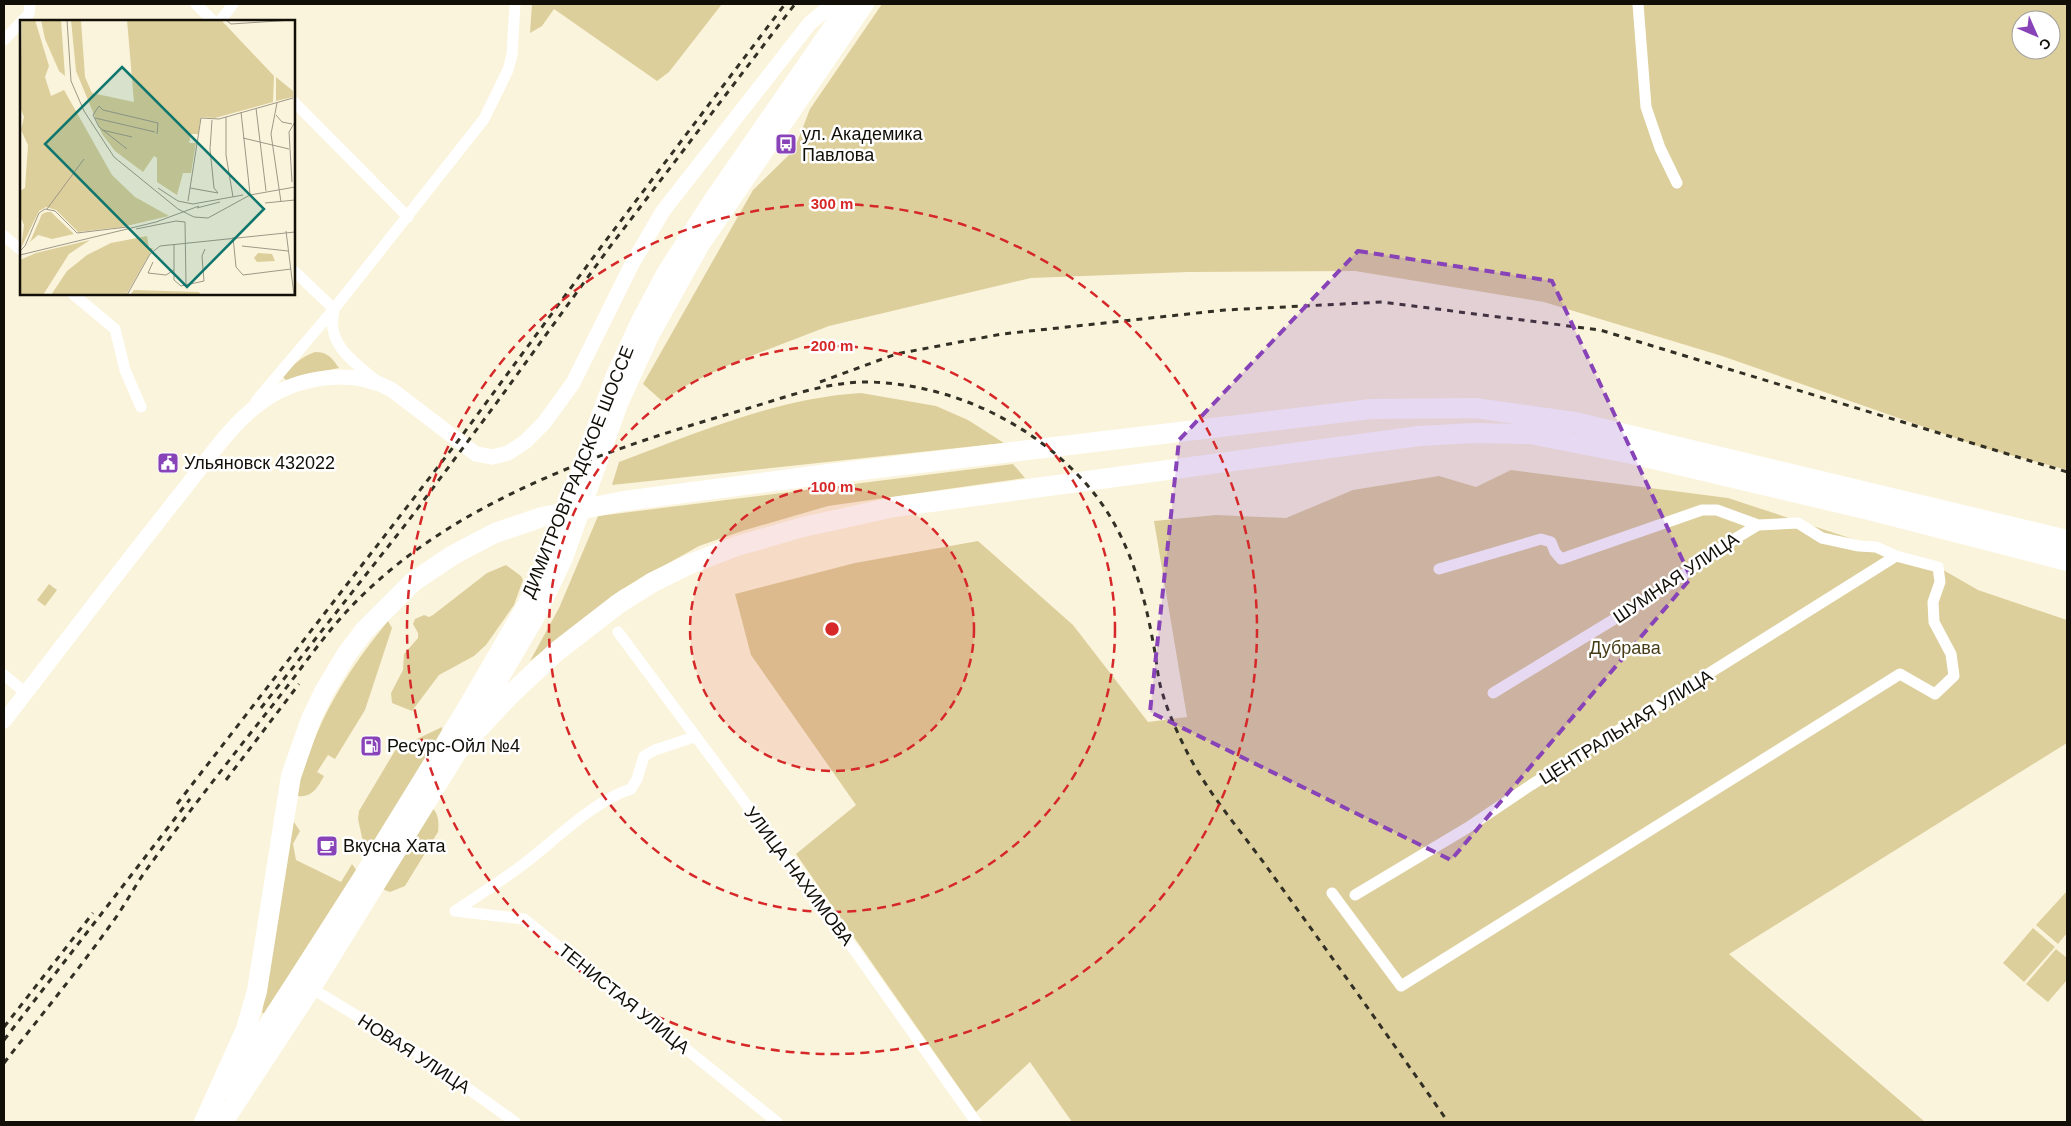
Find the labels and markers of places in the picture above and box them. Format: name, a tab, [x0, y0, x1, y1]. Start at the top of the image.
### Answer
place label: ул. Академика Павлова	[802, 124, 924, 165]
bus stop icon: ул. Академика Павлова	[774, 132, 798, 156]
public building icon: Ульяновск 432022	[156, 451, 180, 475]
place label: Ульяновск 432022	[184, 453, 335, 473]
centre of rings	[823, 620, 841, 638]
fuel station icon: Ресурс-Ойл №4	[359, 734, 383, 758]
place label: Ресурс-Ойл №4	[387, 736, 520, 756]
cafe icon: Вкусна Хата	[315, 834, 339, 858]
place label: Вкусна Хата	[343, 836, 446, 856]

